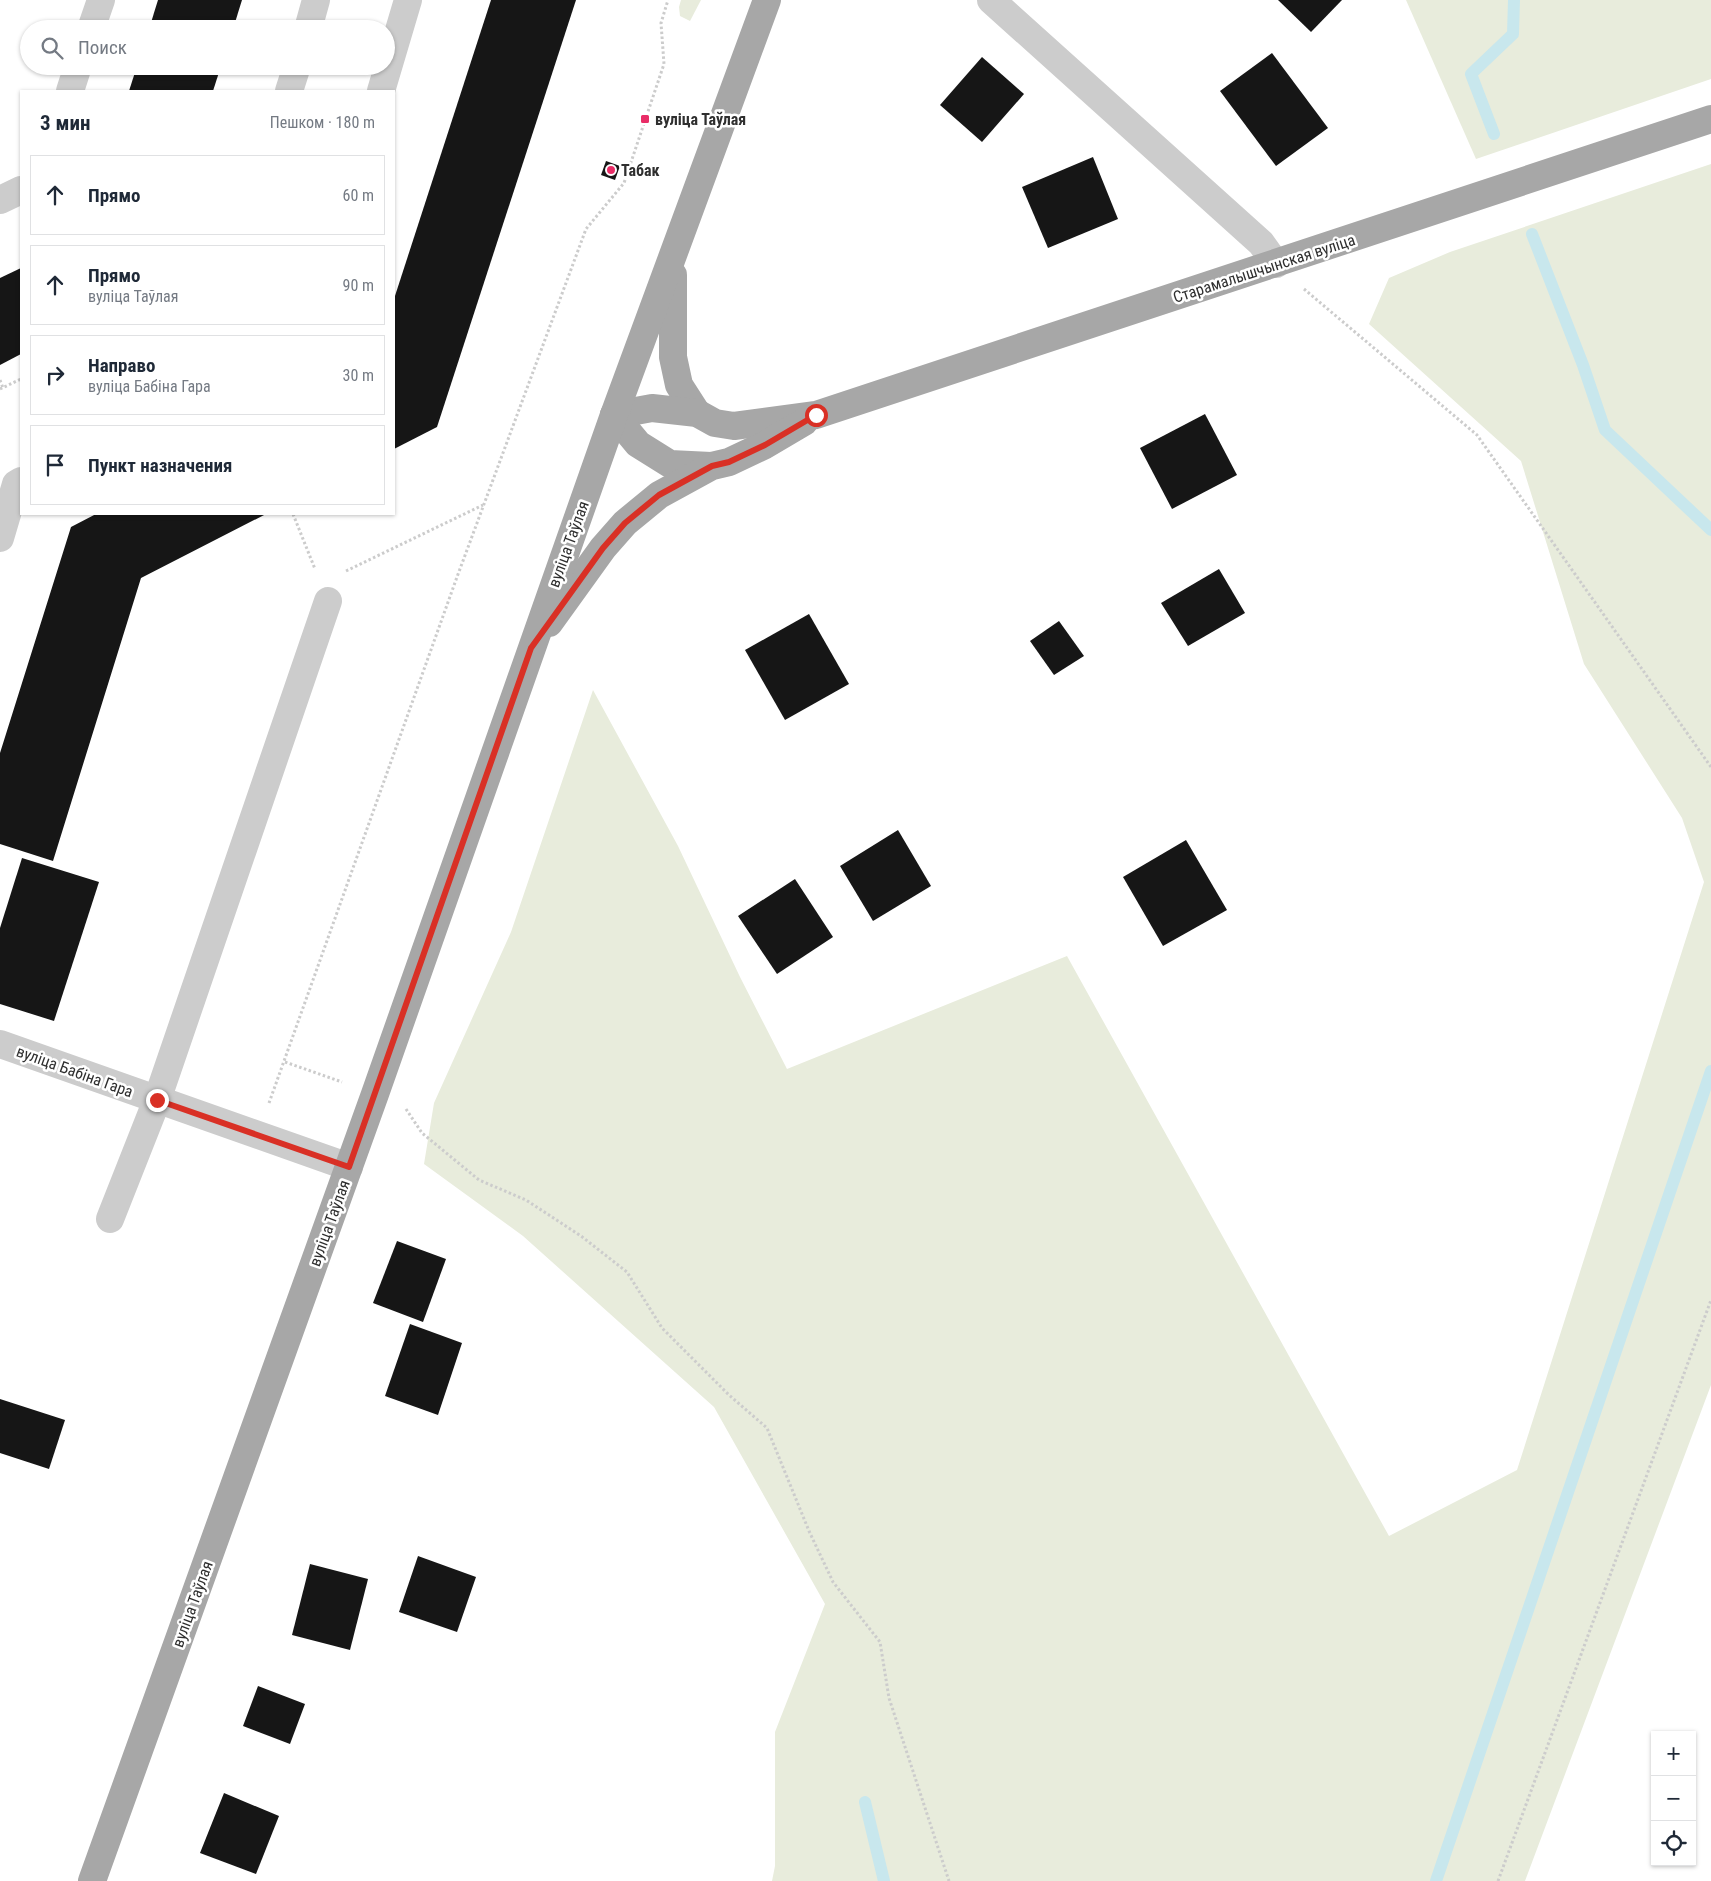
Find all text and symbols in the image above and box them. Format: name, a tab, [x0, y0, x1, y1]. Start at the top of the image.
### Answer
search box	[20, 20, 395, 75]
icon: search	[38, 34, 66, 62]
text: Поиск	[78, 36, 127, 59]
place label: вуліца Таўлая	[655, 110, 746, 129]
text: 3 мин	[40, 111, 90, 135]
text: Пешком · 180 m	[270, 113, 375, 132]
marker: вуліца Таўлая	[639, 113, 651, 125]
place label: Табак	[621, 161, 660, 180]
marker: Табак	[605, 164, 617, 176]
icon: ahead	[41, 181, 69, 209]
text: Прямо	[88, 184, 141, 207]
text: 60 m	[342, 186, 374, 205]
street label: Старамалышчынская вуліца	[1171, 230, 1358, 307]
text: Прямо	[88, 264, 141, 287]
icon: ahead	[41, 271, 69, 299]
text: 90 m	[342, 276, 374, 295]
text: вуліца Таўлая	[88, 287, 178, 306]
text: Направо	[88, 354, 155, 377]
icon: right	[41, 361, 69, 389]
text: 30 m	[342, 366, 374, 385]
text: вуліца Бабіна Гара	[88, 377, 211, 396]
route start	[805, 404, 828, 427]
icon: arrive	[41, 451, 69, 479]
text: Пункт назначения	[88, 454, 232, 477]
street label: вуліца Таўлая	[544, 498, 593, 590]
street label: вуліца Бабіна Гара	[14, 1042, 136, 1101]
route end	[146, 1089, 169, 1112]
street label: вуліца Таўлая	[305, 1177, 354, 1269]
street label: вуліца Таўлая	[168, 1558, 217, 1650]
map controls	[1651, 1731, 1696, 1866]
button: +	[1651, 1731, 1696, 1776]
button: −	[1651, 1776, 1696, 1821]
button: locate	[1651, 1821, 1696, 1866]

